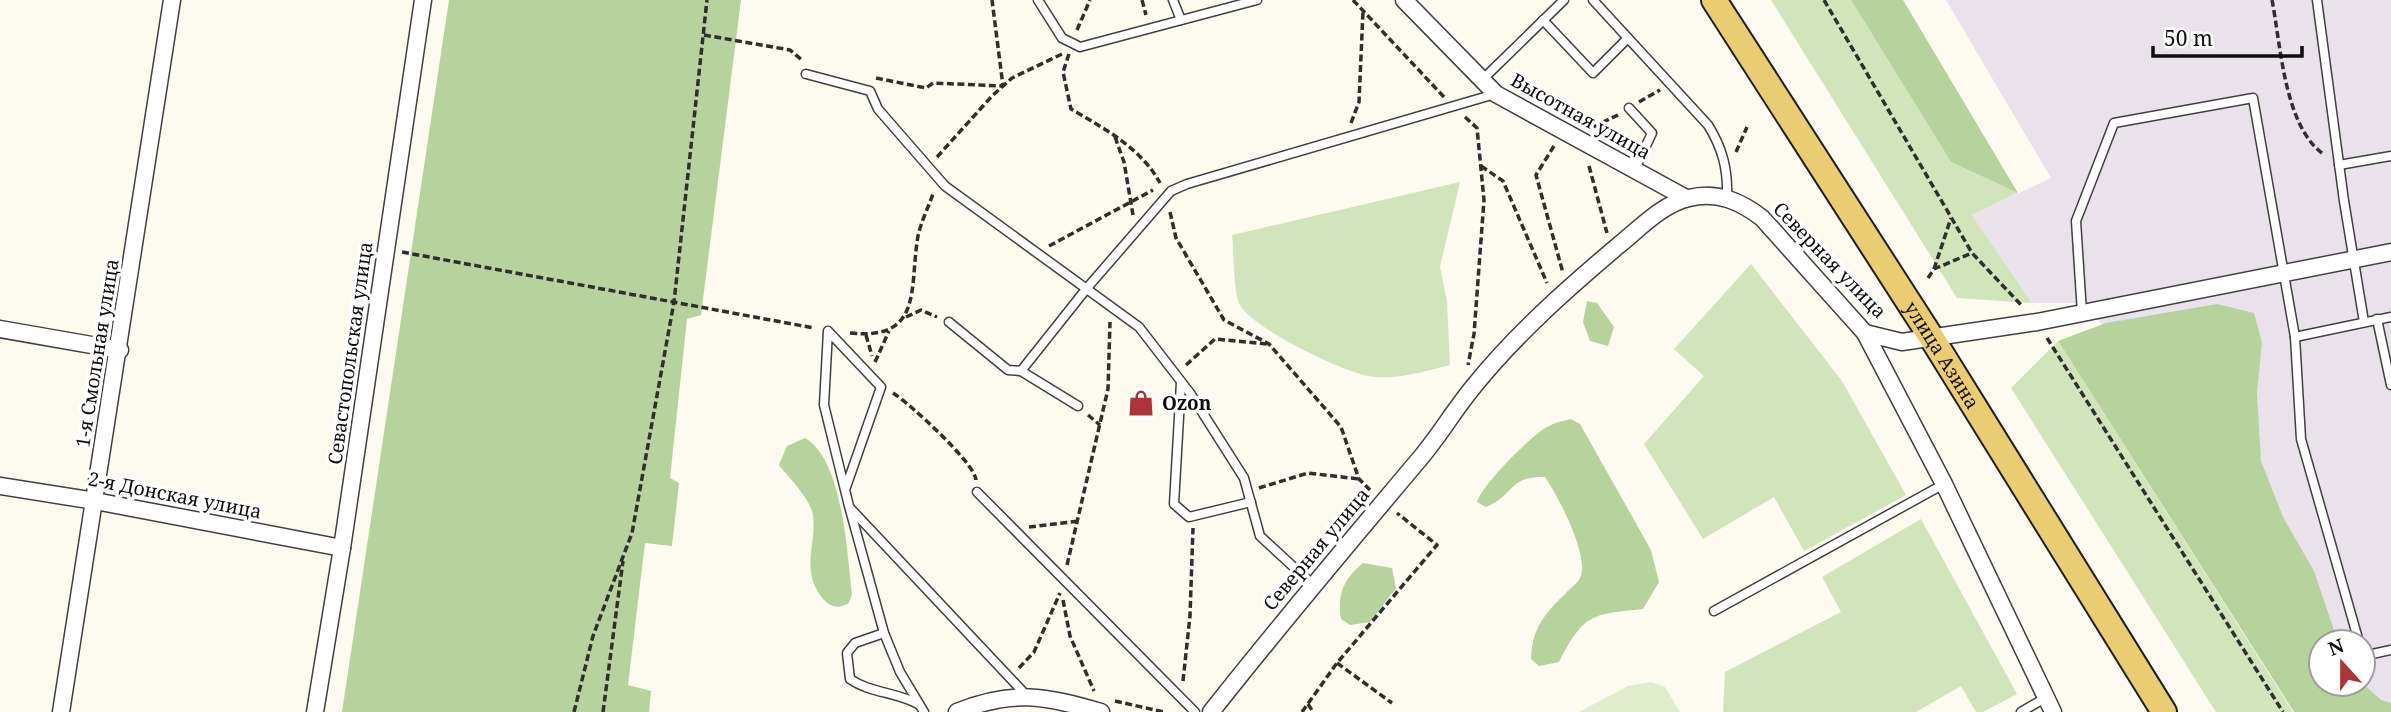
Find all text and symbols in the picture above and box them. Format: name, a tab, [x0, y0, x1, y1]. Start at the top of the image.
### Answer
scale bar	[2153, 14, 2302, 58]
text: 50 m	[2164, 24, 2213, 52]
street label: Высотная улица	[1506, 67, 1656, 165]
street label: Северная улица	[1768, 196, 1892, 324]
street label: Севастопольская улица	[321, 240, 379, 466]
street label: 1-я Смольная улица	[69, 257, 125, 449]
street label: улица Азина	[1898, 296, 1986, 414]
shop icon: Ozon	[1126, 388, 1156, 418]
place label: Ozon	[1162, 390, 1212, 416]
street label: 2-я Донская улица	[86, 465, 264, 525]
street label: Северная улица	[1257, 482, 1375, 616]
north arrow	[2307, 628, 2377, 698]
text: N	[2324, 632, 2348, 662]

